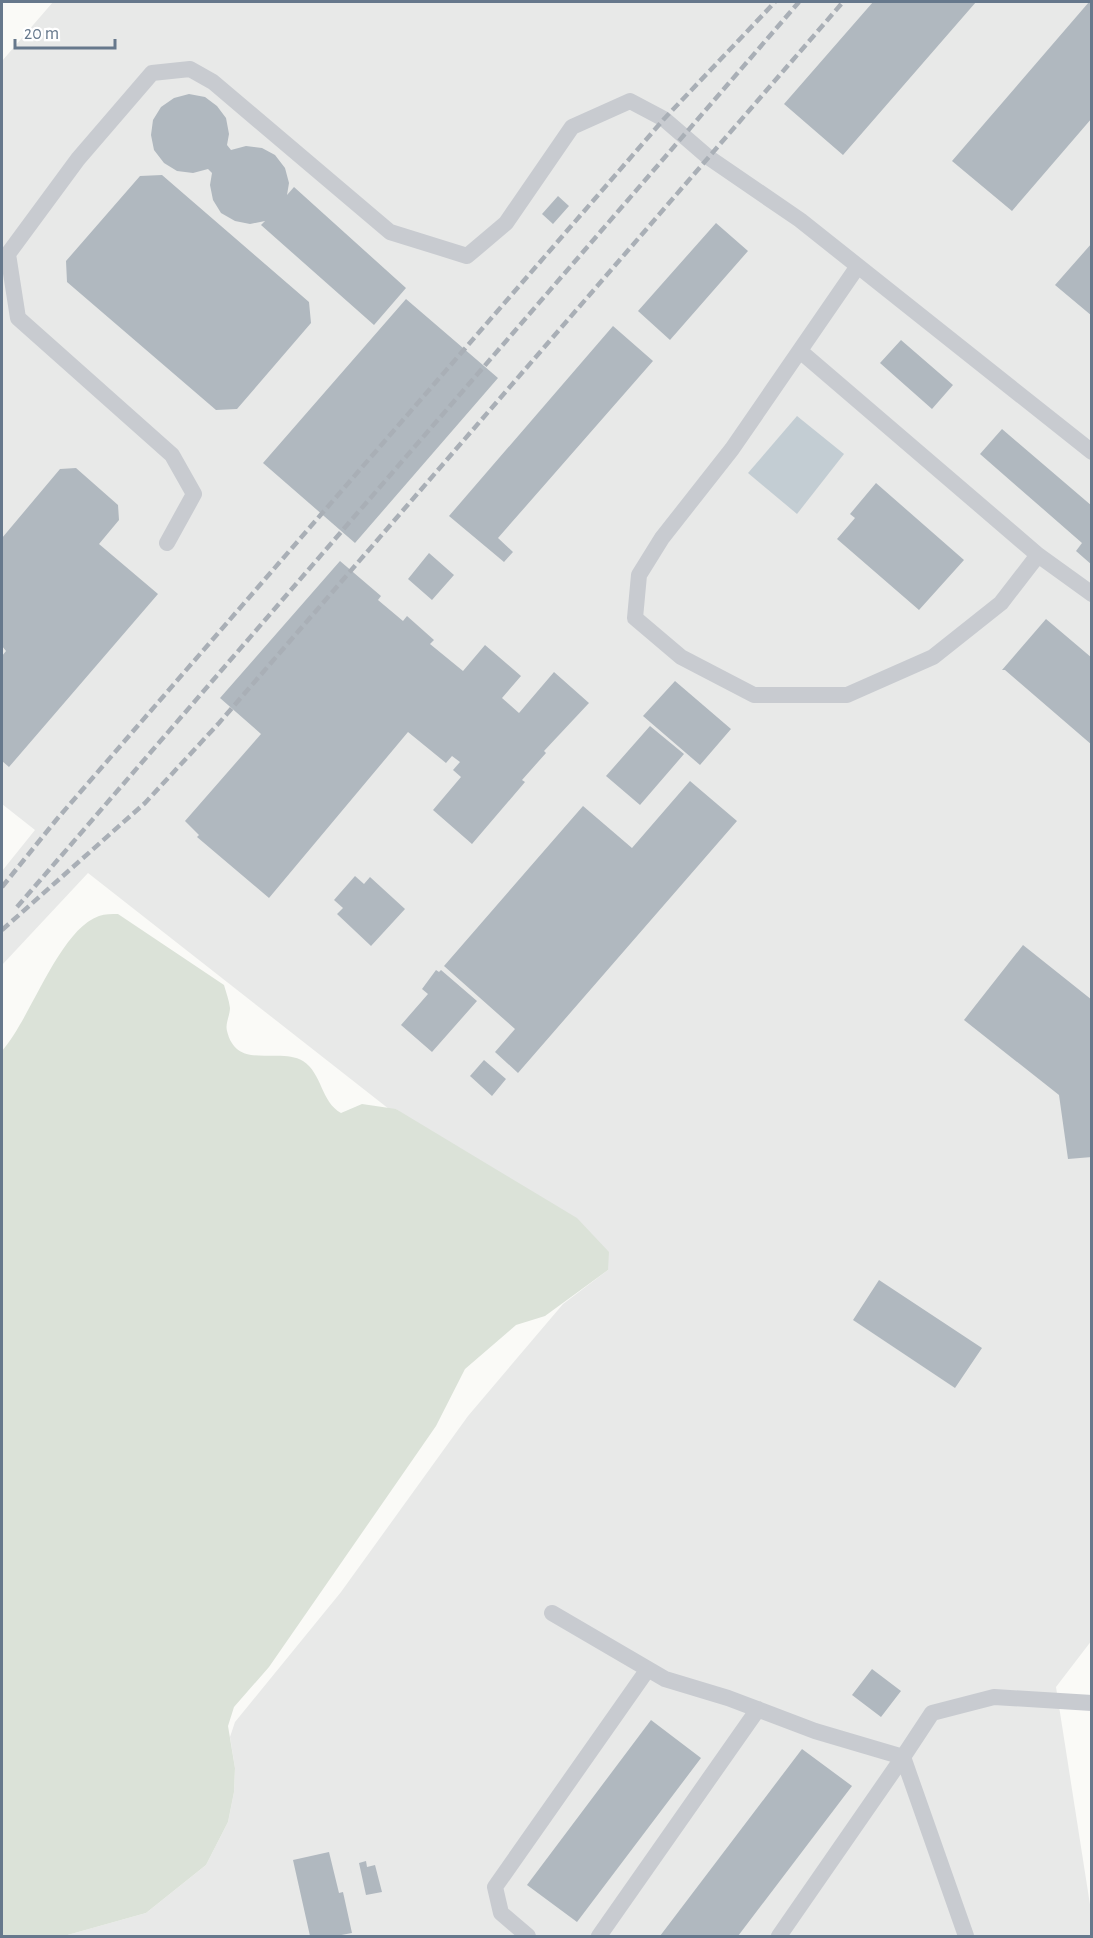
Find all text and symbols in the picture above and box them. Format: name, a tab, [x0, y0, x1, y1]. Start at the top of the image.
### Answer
scale bar	[15, 12, 116, 50]
text: 20 m	[24, 25, 59, 43]

